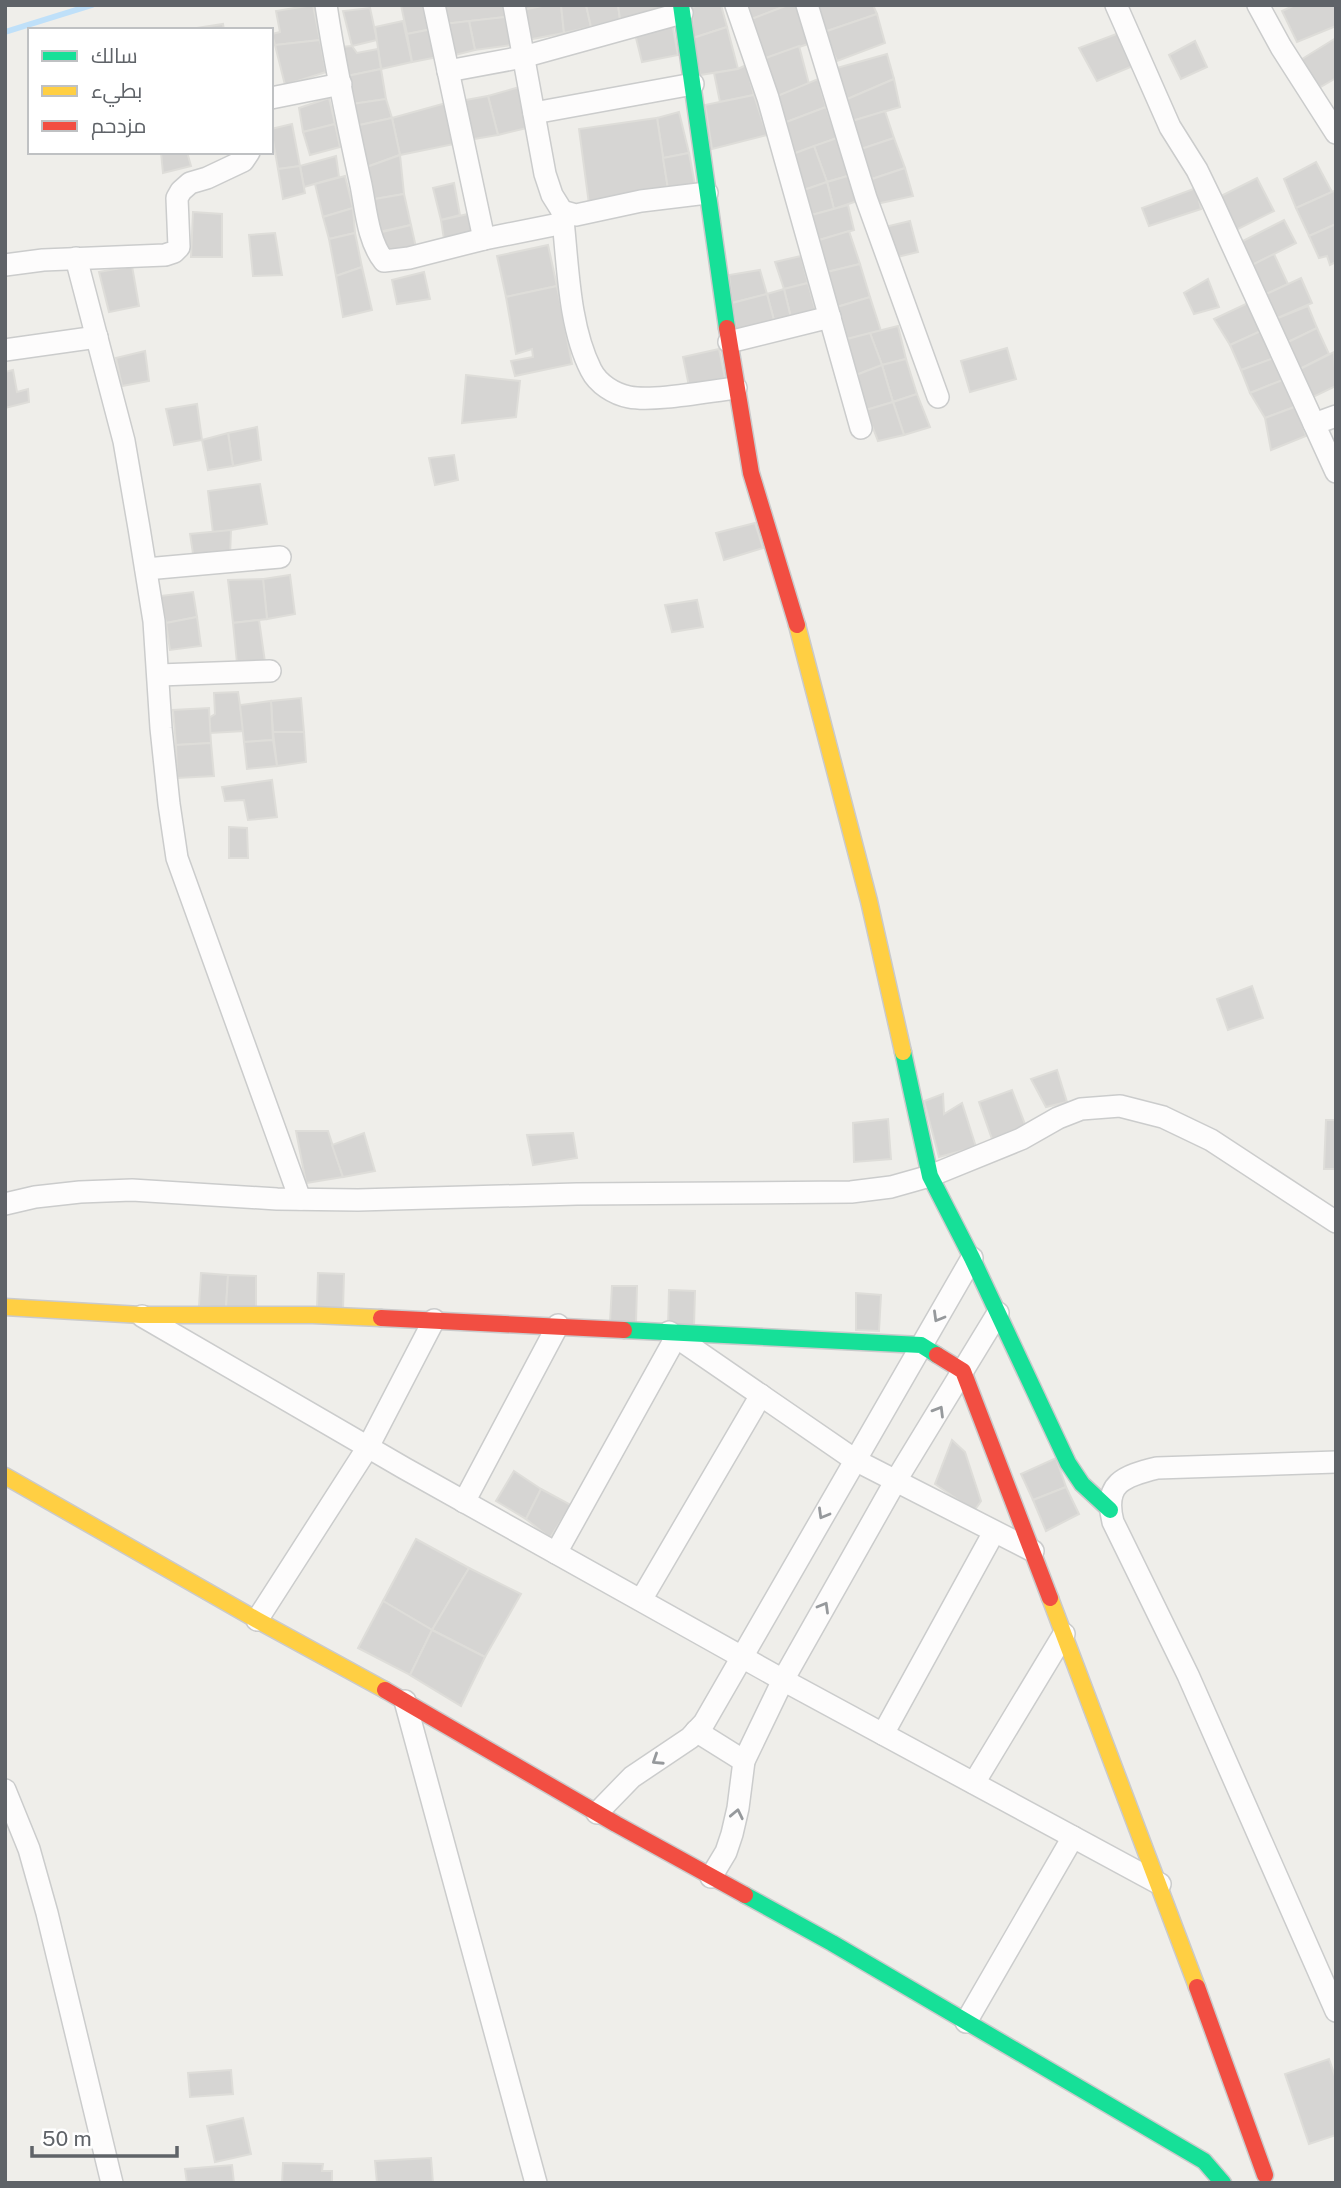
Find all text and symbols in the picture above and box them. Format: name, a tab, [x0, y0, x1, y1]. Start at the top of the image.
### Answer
legend	[28, 28, 273, 154]
text: سالك	[91, 43, 138, 68]
text: بطيء	[91, 78, 142, 107]
text: مزدحم	[91, 113, 146, 140]
one-way arrow	[933, 1309, 946, 1322]
one-way arrow	[931, 1405, 944, 1418]
one-way arrow	[819, 1506, 832, 1519]
one-way arrow	[816, 1602, 829, 1614]
one-way arrow	[652, 1752, 665, 1764]
one-way arrow	[728, 1808, 743, 1820]
scale bar	[32, 2114, 177, 2158]
text: 50 m	[42, 2126, 92, 2151]

